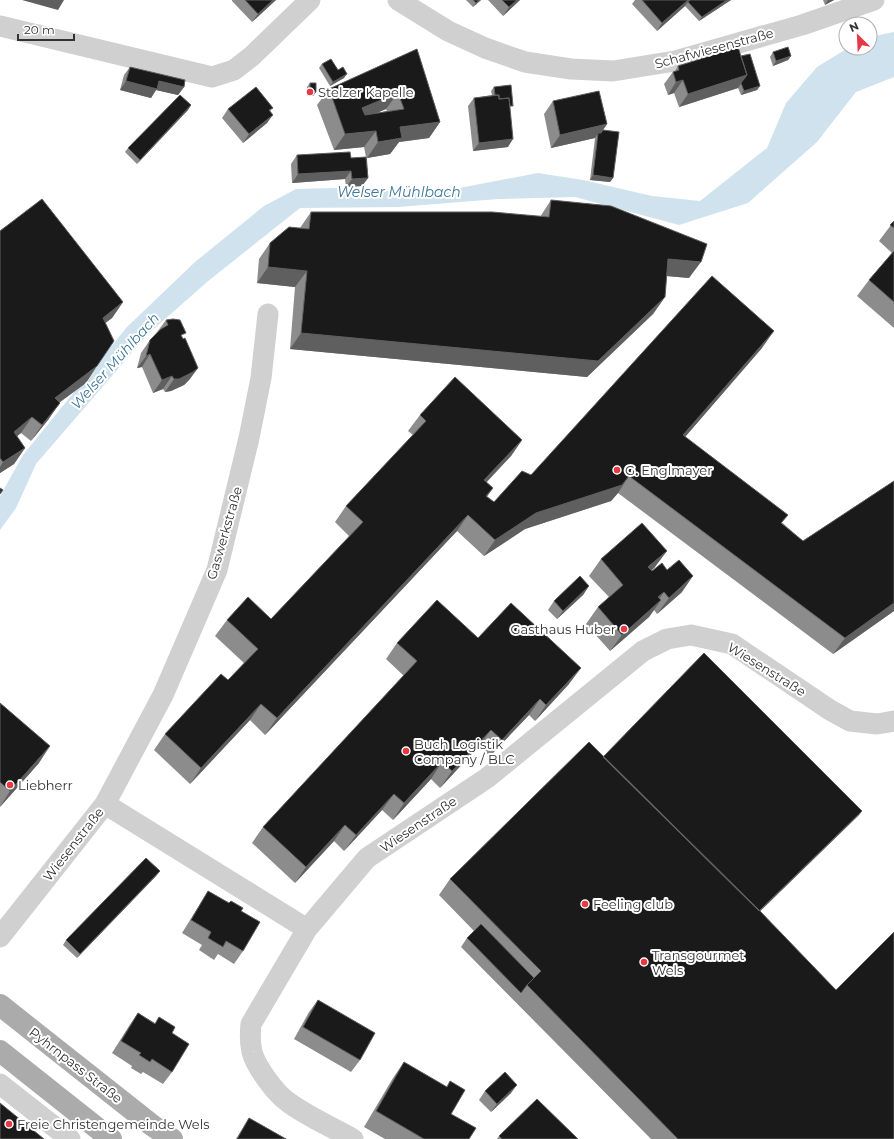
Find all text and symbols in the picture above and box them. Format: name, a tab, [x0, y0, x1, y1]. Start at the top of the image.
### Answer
scale bar	[18, 16, 74, 42]
north arrow	[838, 16, 878, 56]
text: N	[847, 19, 861, 35]
text: 20 m	[24, 22, 55, 37]
street label: Schafwiesenstraße	[653, 24, 775, 72]
place label: Stelzer Kapelle	[318, 84, 414, 100]
marker: Stelzer Kapelle	[305, 87, 315, 97]
water label: Welser Mühlbach	[337, 183, 461, 201]
water label: Welser Mühlbach	[67, 309, 163, 413]
place label: G. Englmayer	[625, 462, 712, 478]
marker: G. Englmayer	[612, 465, 622, 475]
street label: Gaswerkstraße	[203, 484, 245, 581]
place label: Gasthaus Huber	[511, 621, 616, 637]
marker: Gasthaus Huber	[619, 624, 629, 634]
street label: Wiesenstraße	[725, 639, 809, 699]
place label: Buch Logistik Company / BLC	[414, 736, 515, 767]
marker: Buch Logistik Company / BLC	[401, 746, 411, 756]
place label: Liebherr	[18, 777, 73, 793]
marker: Liebherr	[5, 780, 15, 790]
street label: Wiesenstraße	[377, 792, 460, 856]
street label: Wiesenstraße	[39, 804, 107, 884]
place label: Feeling club	[593, 896, 673, 912]
marker: Feeling club	[580, 899, 590, 909]
place label: Transgourmet Wels	[652, 947, 745, 978]
marker: Transgourmet Wels	[639, 957, 649, 967]
street label: Pyhrnpass Straße	[26, 1024, 126, 1106]
place label: Freie Christengemeinde Wels	[17, 1116, 210, 1132]
marker: Freie Christengemeinde Wels	[4, 1119, 14, 1129]

